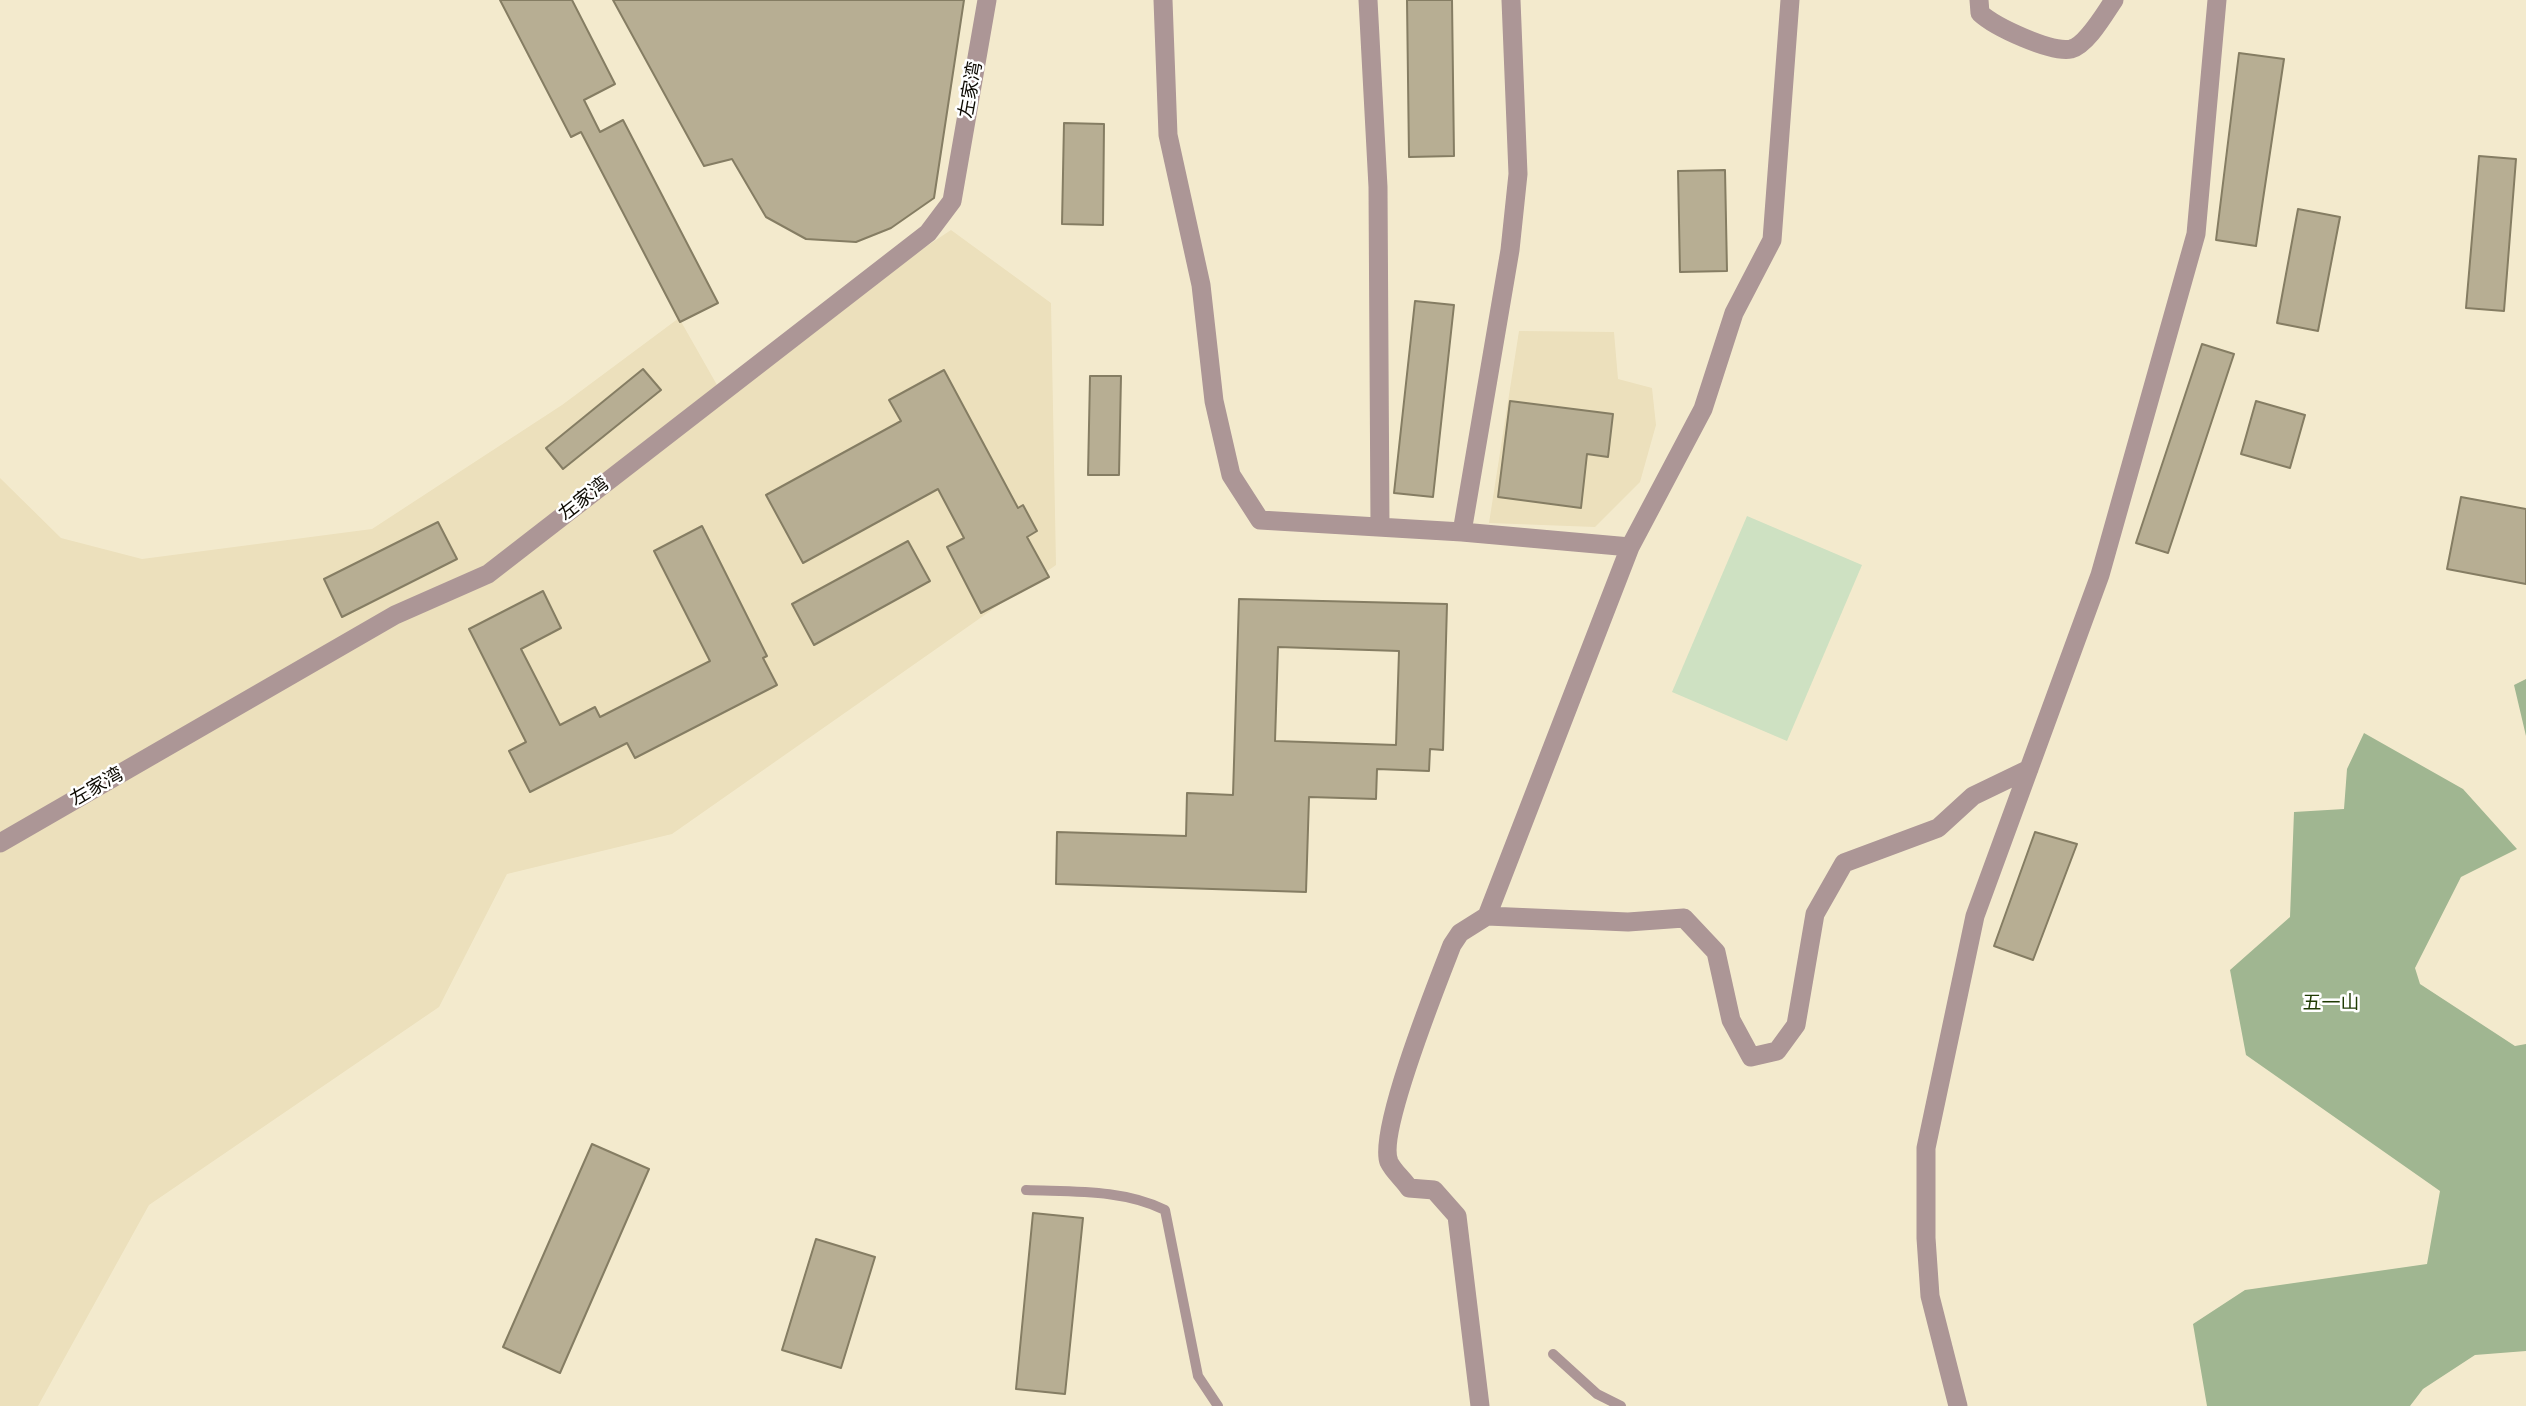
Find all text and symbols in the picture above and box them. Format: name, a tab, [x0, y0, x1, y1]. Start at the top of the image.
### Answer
street label: 左家湾	[955, 60, 987, 120]
street label: 左家湾	[555, 472, 613, 526]
street label: 左家湾	[67, 763, 127, 811]
park label: 五一山	[2303, 992, 2359, 1014]

